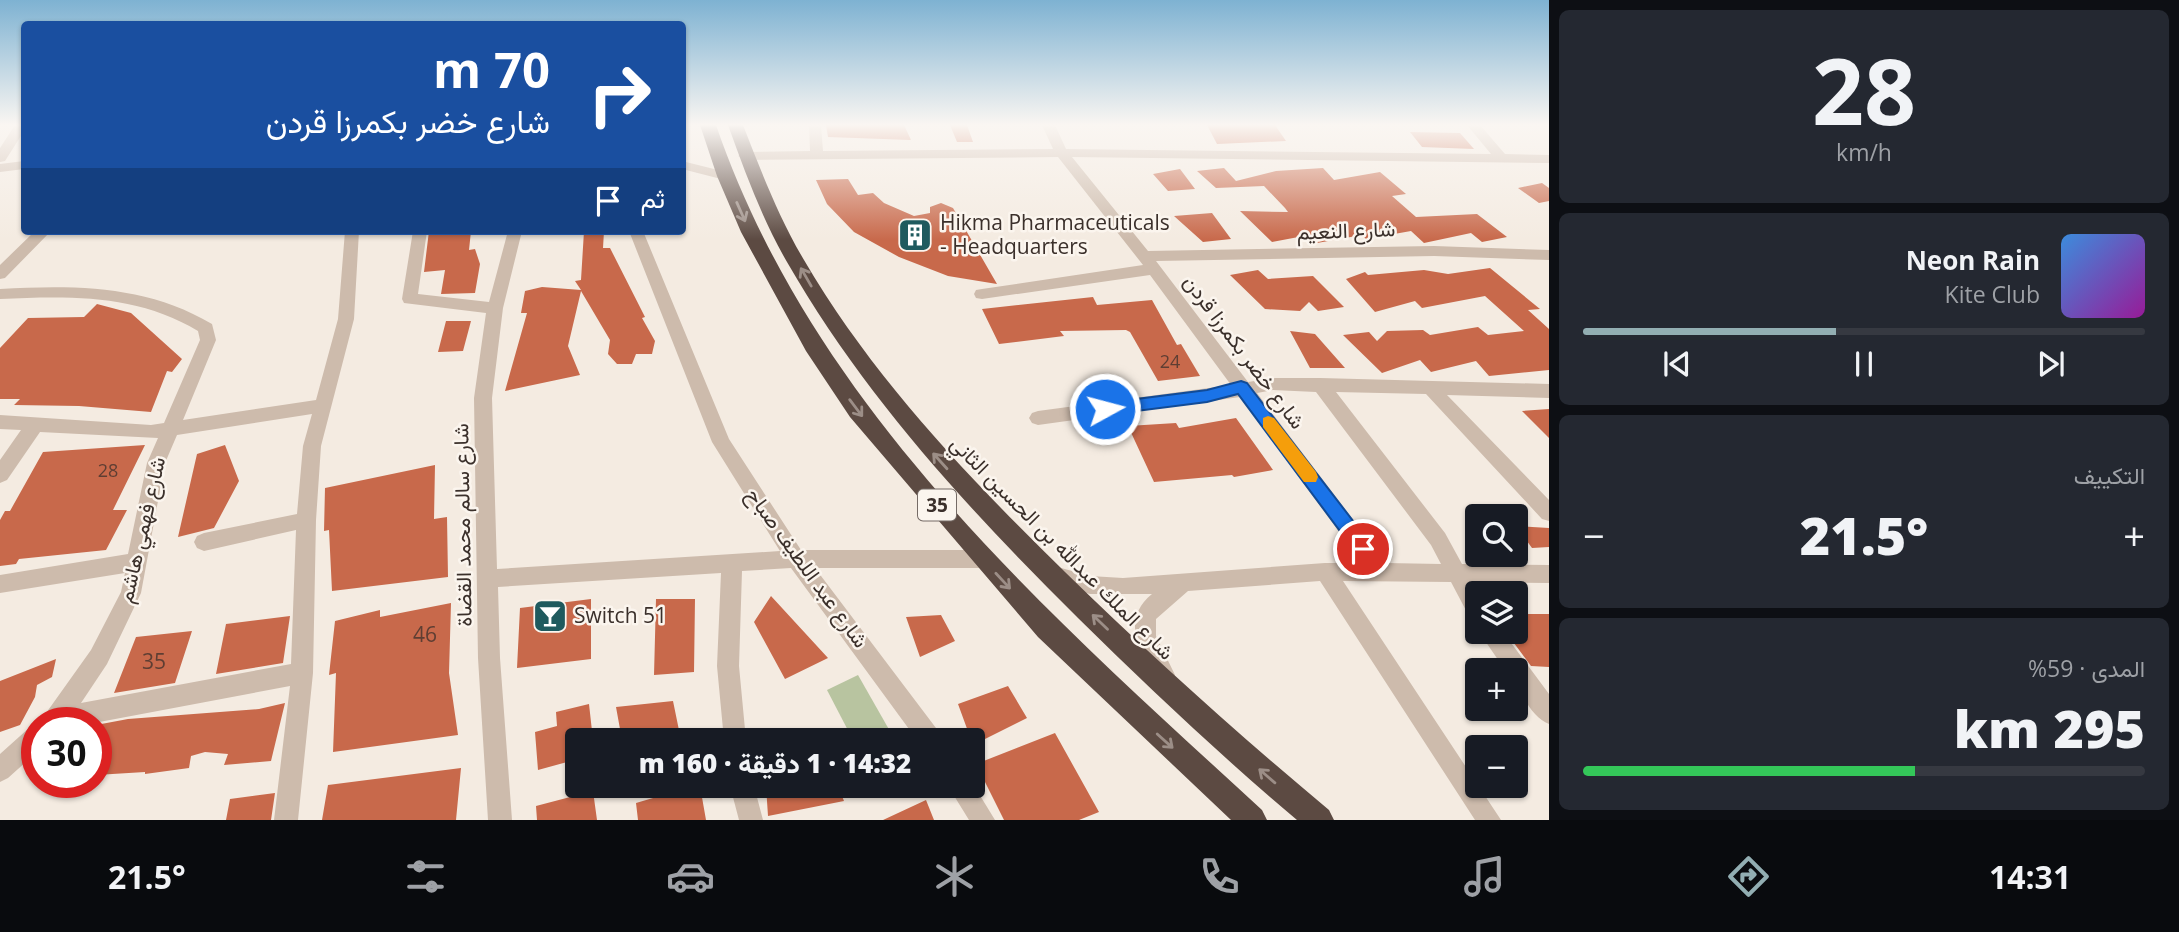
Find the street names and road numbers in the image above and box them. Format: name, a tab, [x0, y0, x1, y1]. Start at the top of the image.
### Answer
street label: شارع النعيم	[1296, 214, 1396, 247]
street label: شارع خضر بكمرزا قردن	[1177, 268, 1312, 435]
street label: شارع سالم محمد القضاة	[446, 423, 479, 627]
street label: شارع الملك عبدالله بن الحسين الثاني	[942, 429, 1181, 668]
street label: شارع فهمي هاشم	[111, 454, 175, 606]
street label: شارع عبد اللطيف صباح	[739, 482, 875, 654]
road number: 35	[918, 490, 956, 520]

